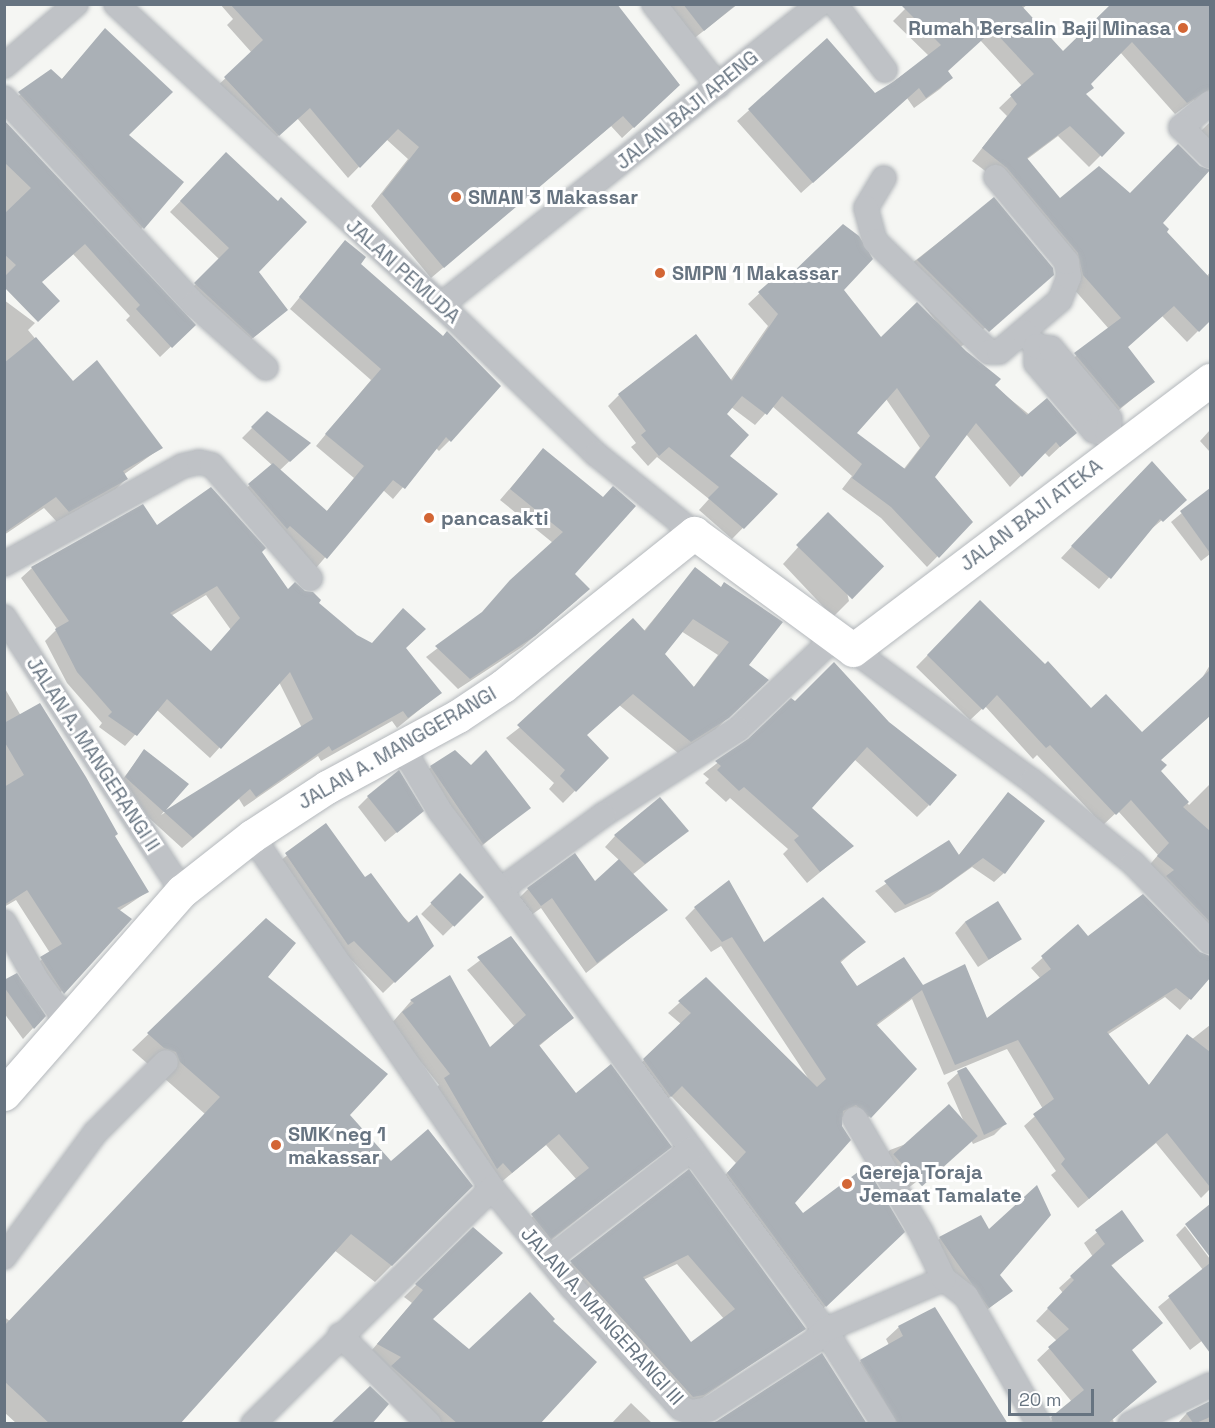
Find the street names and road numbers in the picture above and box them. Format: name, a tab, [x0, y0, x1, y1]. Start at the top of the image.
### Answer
street label: JALAN BAJI ARENG	[611, 45, 763, 175]
street label: JALAN PEMUDA	[341, 213, 465, 329]
street label: JALAN BAJI ATEKA	[955, 454, 1107, 576]
street label: JALAN A. MANGERANGI II	[21, 652, 165, 856]
street label: JALAN A. MANGGERANGI	[293, 681, 501, 815]
street label: JALAN A. MANGERANGI III	[515, 1222, 689, 1410]

